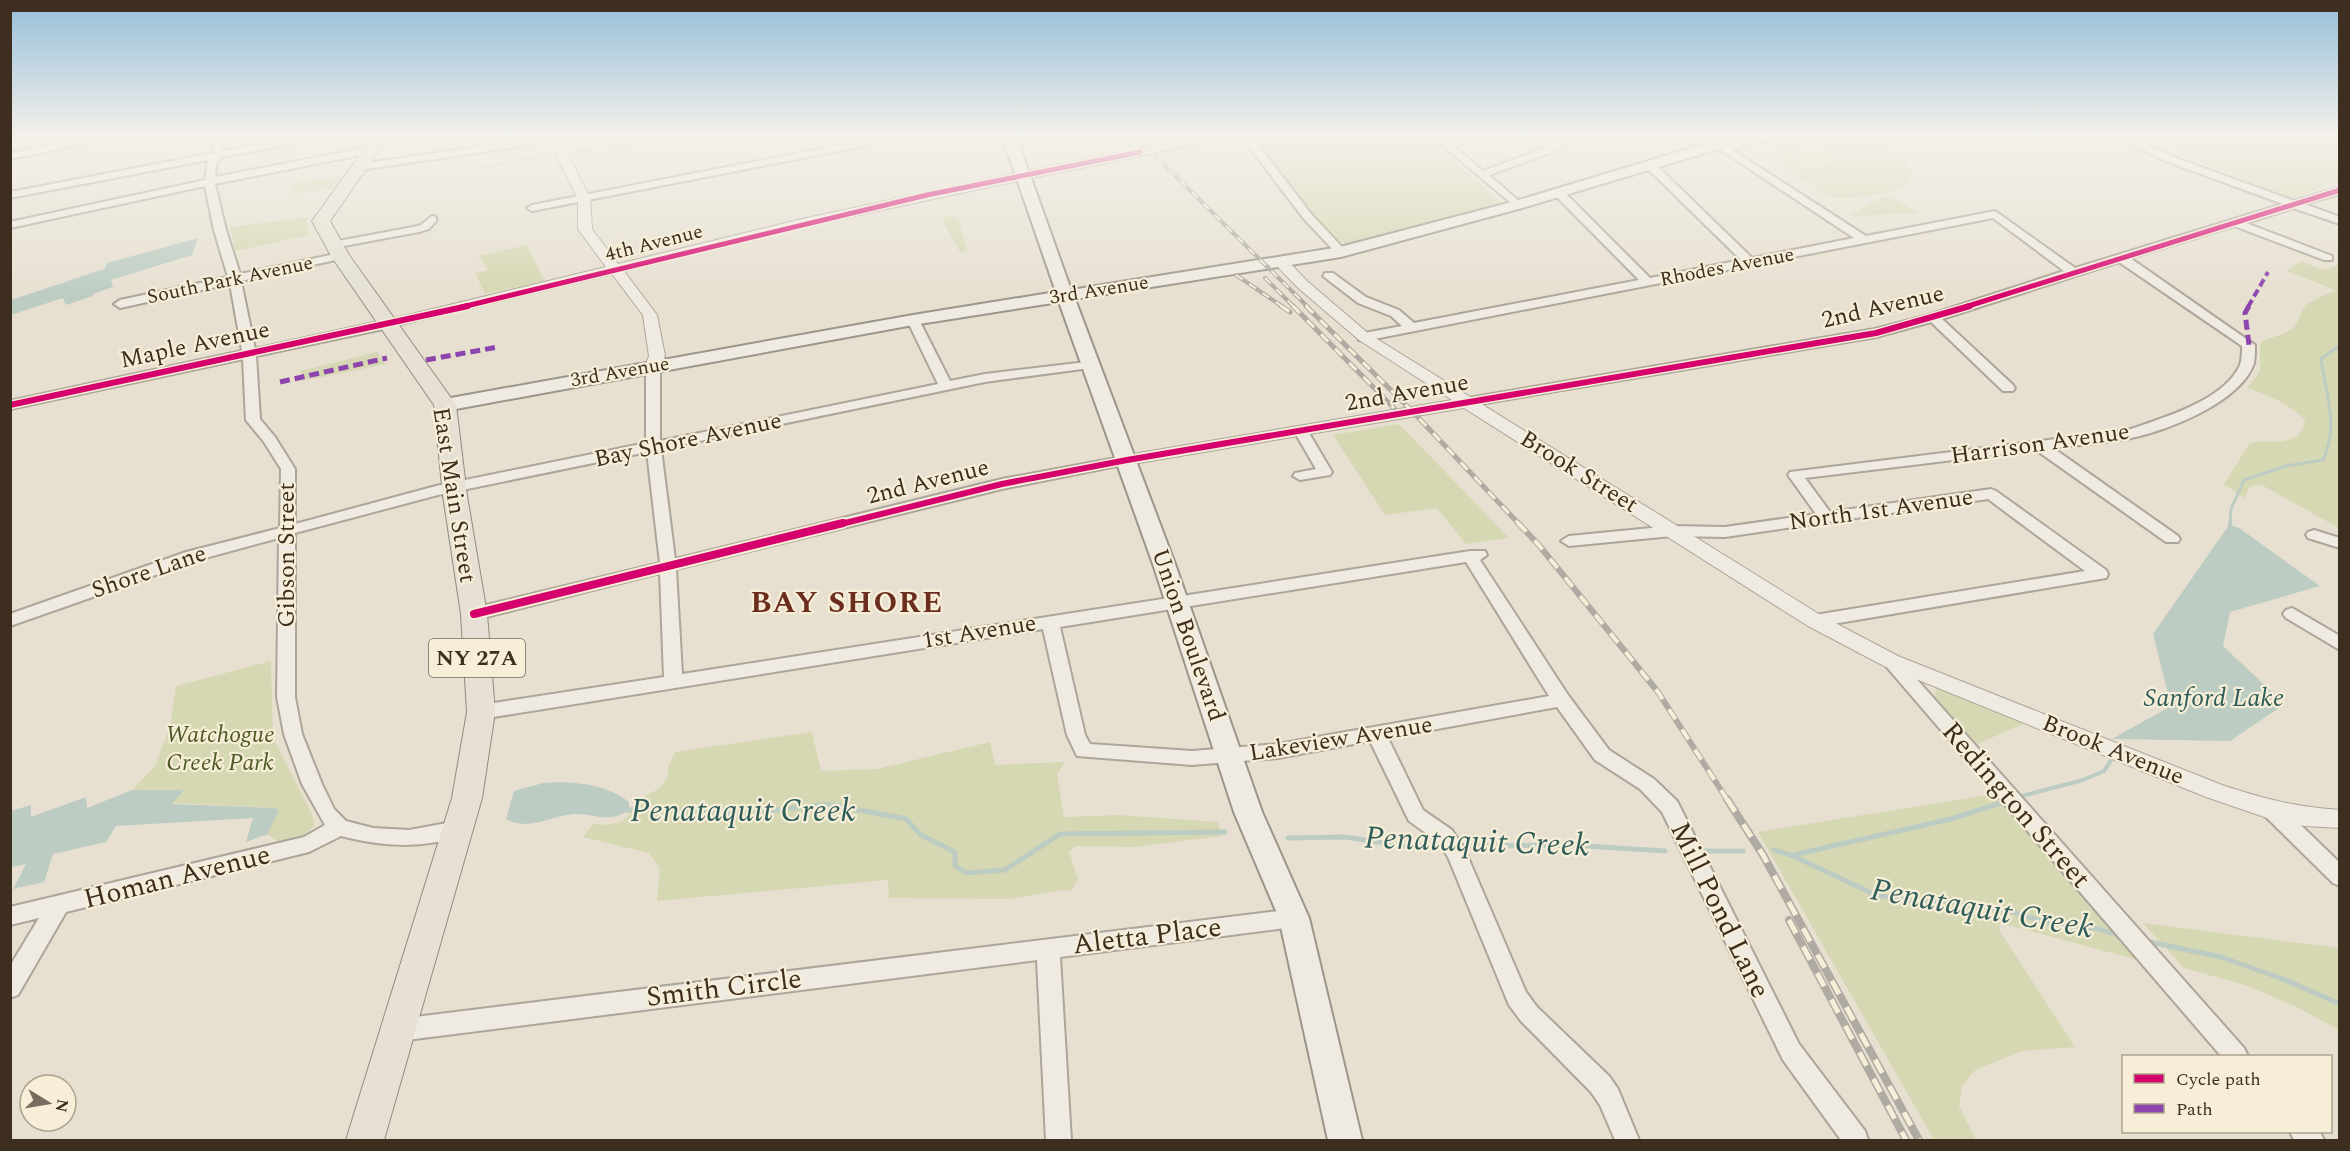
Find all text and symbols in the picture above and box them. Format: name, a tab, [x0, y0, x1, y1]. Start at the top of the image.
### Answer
street label: 4th Avenue	[602, 216, 706, 270]
street label: Rhodes Avenue	[1657, 239, 1797, 295]
street label: South Park Avenue	[144, 248, 316, 312]
street label: 3rd Avenue	[1047, 267, 1151, 313]
street label: 2nd Avenue	[1818, 275, 1948, 339]
street label: Maple Avenue	[117, 312, 273, 378]
street label: 3rd Avenue	[568, 349, 672, 395]
street label: 2nd Avenue	[1343, 364, 1471, 422]
street label: Bay Shore Avenue	[591, 403, 785, 477]
street label: East Main Street	[422, 405, 486, 585]
street label: Harrison Avenue	[1948, 414, 2132, 474]
street label: Brook Street	[1513, 421, 1645, 523]
street label: 2nd Avenue	[863, 449, 993, 515]
street label: North 1st Avenue	[1786, 479, 1976, 541]
street label: Gibson Street	[269, 482, 305, 628]
street label: Shore Lane	[87, 536, 211, 608]
street label: Union Boulevard	[1142, 544, 1234, 726]
district label: BAY SHORE	[750, 580, 944, 626]
street label: 1st Avenue	[919, 605, 1039, 659]
road number: NY 27A	[429, 639, 525, 677]
water label: Sanford Lake	[2144, 678, 2284, 718]
street label: Brook Avenue	[2037, 705, 2189, 795]
street label: Lakeview Avenue	[1247, 707, 1435, 771]
street label: Redington Street	[1931, 712, 2101, 898]
park label: Watchogue Creek Park	[165, 717, 275, 781]
water label: Penataquit Creek	[630, 787, 856, 836]
water label: Penataquit Creek	[1364, 814, 1591, 870]
street label: Mill Pond Lane	[1659, 814, 1781, 1006]
street label: Homan Avenue	[79, 833, 275, 921]
water label: Penataquit Creek	[1867, 865, 2097, 953]
street label: Aletta Place	[1070, 906, 1224, 966]
street label: Smith Circle	[644, 957, 804, 1019]
legend	[2122, 1055, 2332, 1133]
text: Cycle path	[2176, 1066, 2261, 1093]
north arrow	[18, 1073, 78, 1133]
text: Path	[2176, 1096, 2213, 1123]
text: N	[49, 1097, 75, 1114]

